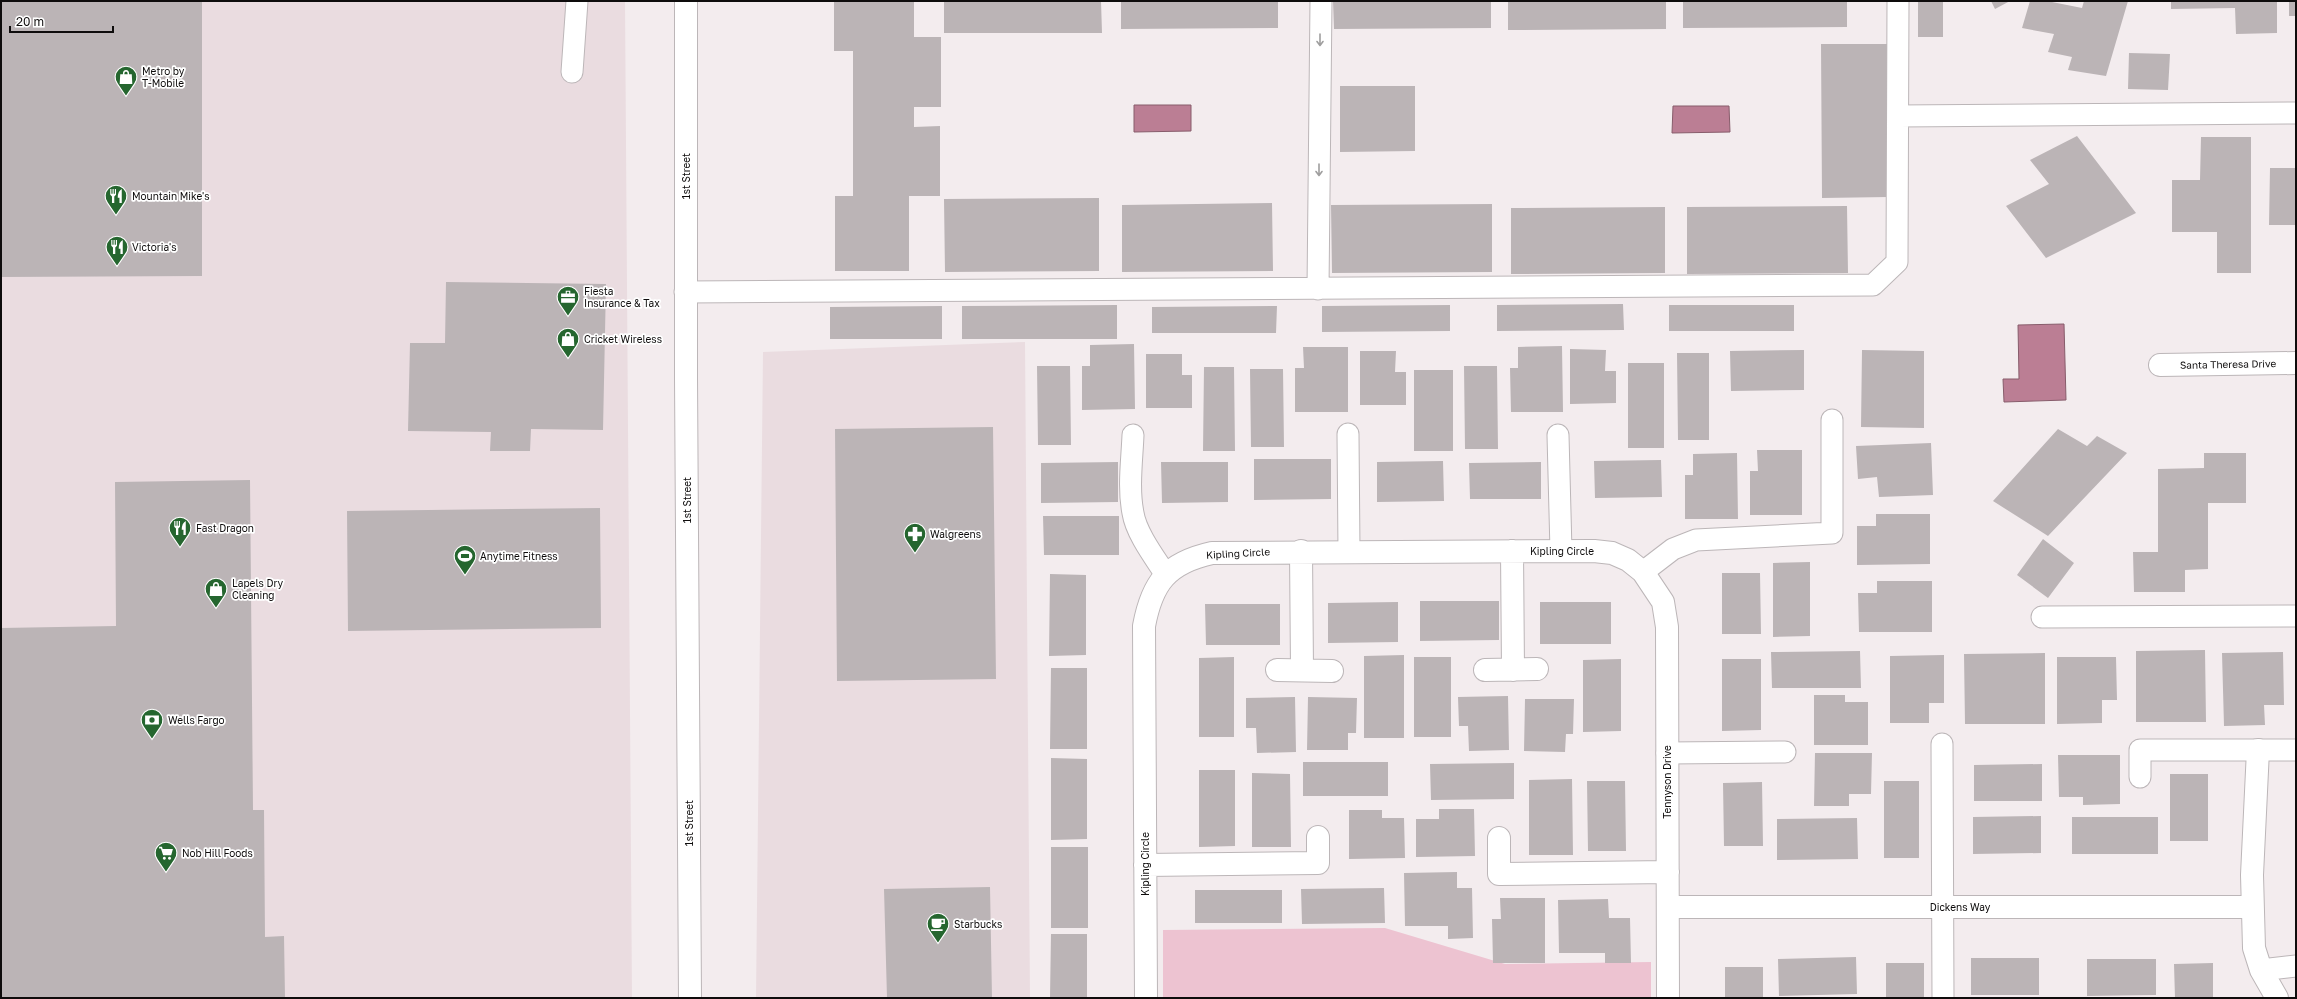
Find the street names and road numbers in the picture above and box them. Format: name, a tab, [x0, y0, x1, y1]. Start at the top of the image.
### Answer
street label: 1st Street	[680, 153, 692, 199]
street label: Santa Theresa Drive	[2180, 357, 2276, 371]
street label: 1st Street	[681, 477, 693, 523]
street label: Kipling Circle	[1206, 545, 1270, 561]
street label: Kipling Circle	[1530, 545, 1594, 557]
street label: Tennyson Drive	[1661, 745, 1673, 819]
street label: 1st Street	[683, 800, 695, 846]
street label: Kipling Circle	[1139, 832, 1151, 896]
street label: Dickens Way	[1930, 901, 1991, 913]

